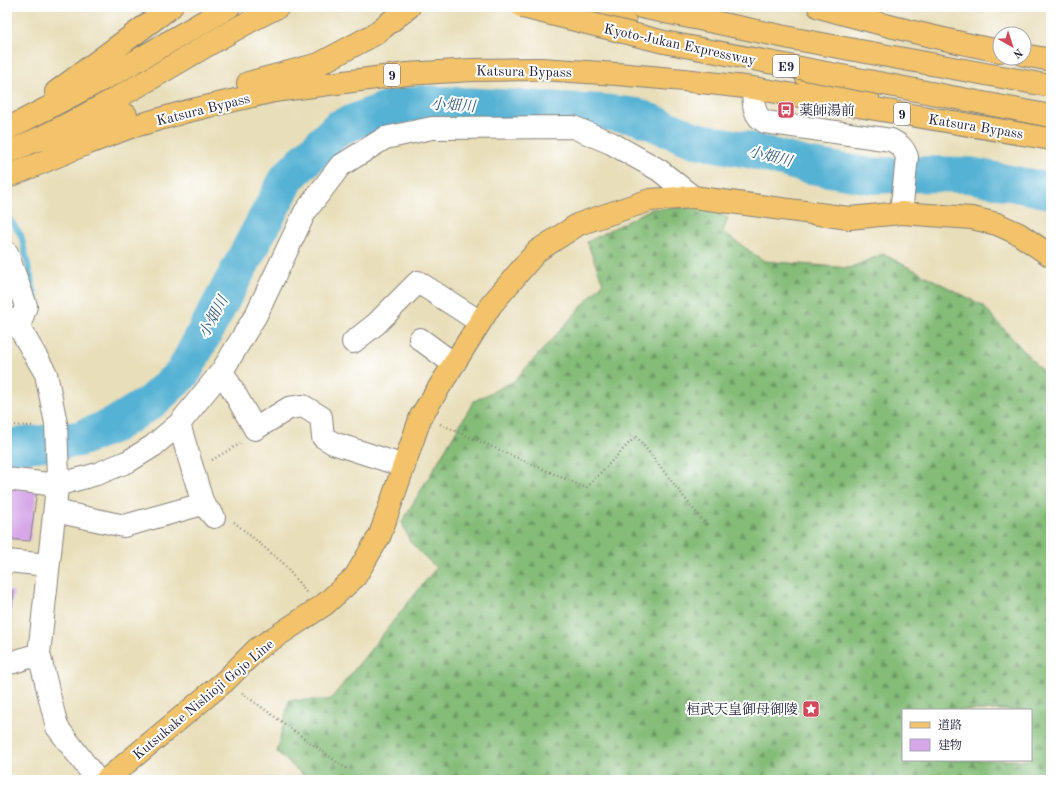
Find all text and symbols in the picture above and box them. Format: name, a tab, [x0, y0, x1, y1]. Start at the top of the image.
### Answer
street label: Kyoto-Jukan Expressway	[602, 22, 758, 68]
north arrow	[992, 26, 1032, 66]
text: N	[1010, 46, 1024, 60]
road number: E9	[773, 55, 799, 77]
road number: 9	[384, 64, 400, 86]
street label: Katsura Bypass	[476, 64, 572, 80]
street label: Katsura Bypass	[155, 92, 251, 128]
water label: 小畑川	[430, 96, 478, 115]
bus stop icon: 薬師湯前	[776, 100, 796, 120]
place label: 薬師湯前	[799, 103, 855, 118]
road number: 9	[894, 103, 910, 125]
street label: Katsura Bypass	[927, 113, 1024, 141]
water label: 小畑川	[746, 143, 796, 171]
water label: 小畑川	[195, 292, 232, 341]
street label: Kutsukake Nishioji Gojo Line	[131, 637, 277, 763]
place icon: 桓武天皇御母御陵	[801, 699, 821, 719]
place label: 桓武天皇御母御陵	[686, 702, 798, 717]
legend	[902, 709, 1032, 761]
text: 道路	[938, 718, 962, 732]
text: 建物	[938, 738, 962, 752]

